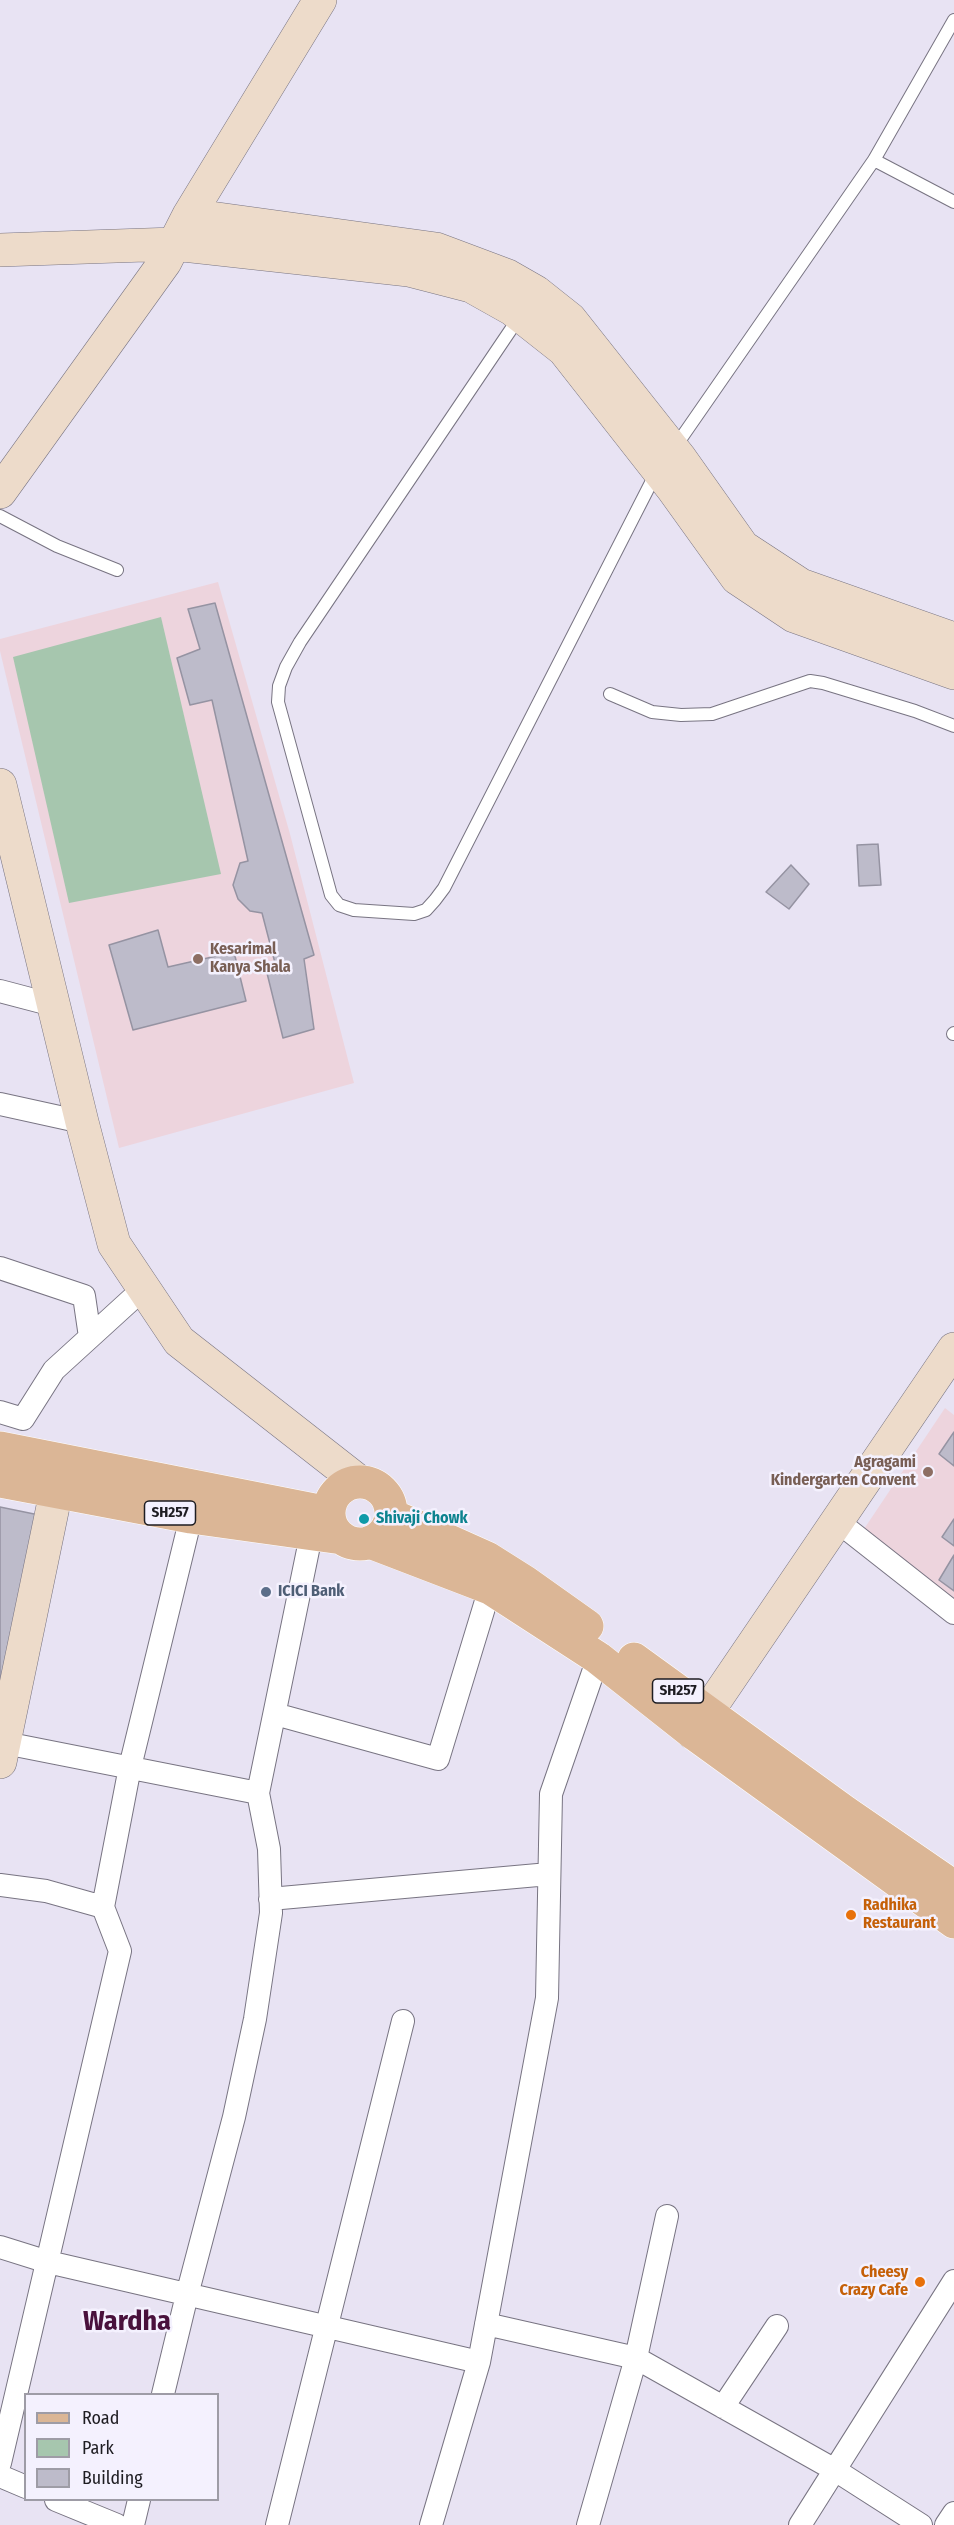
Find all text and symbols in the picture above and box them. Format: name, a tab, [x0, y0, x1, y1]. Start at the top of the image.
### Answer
place label: Kesarimal Kanya Shala	[210, 940, 291, 978]
marker: Kesarimal Kanya Shala	[191, 952, 205, 966]
place label: Agragami Kindergarten Convent	[771, 1453, 916, 1491]
marker: Agragami Kindergarten Convent	[921, 1465, 935, 1479]
road number: SH257	[144, 1501, 195, 1525]
place label: Shivaji Chowk	[376, 1509, 468, 1529]
marker: Shivaji Chowk	[357, 1512, 371, 1526]
place label: ICICI Bank	[278, 1582, 344, 1602]
marker: ICICI Bank	[259, 1585, 273, 1599]
road number: SH257	[652, 1679, 704, 1703]
place label: Radhika Restaurant	[863, 1896, 936, 1934]
marker: Radhika Restaurant	[844, 1908, 858, 1922]
place label: Cheesy Crazy Cafe	[839, 2263, 908, 2301]
marker: Cheesy Crazy Cafe	[913, 2275, 927, 2289]
district label: Wardha	[83, 2305, 171, 2339]
legend	[24, 2393, 219, 2501]
text: Road	[82, 2407, 119, 2429]
text: Park	[82, 2437, 114, 2459]
text: Building	[82, 2467, 143, 2489]

